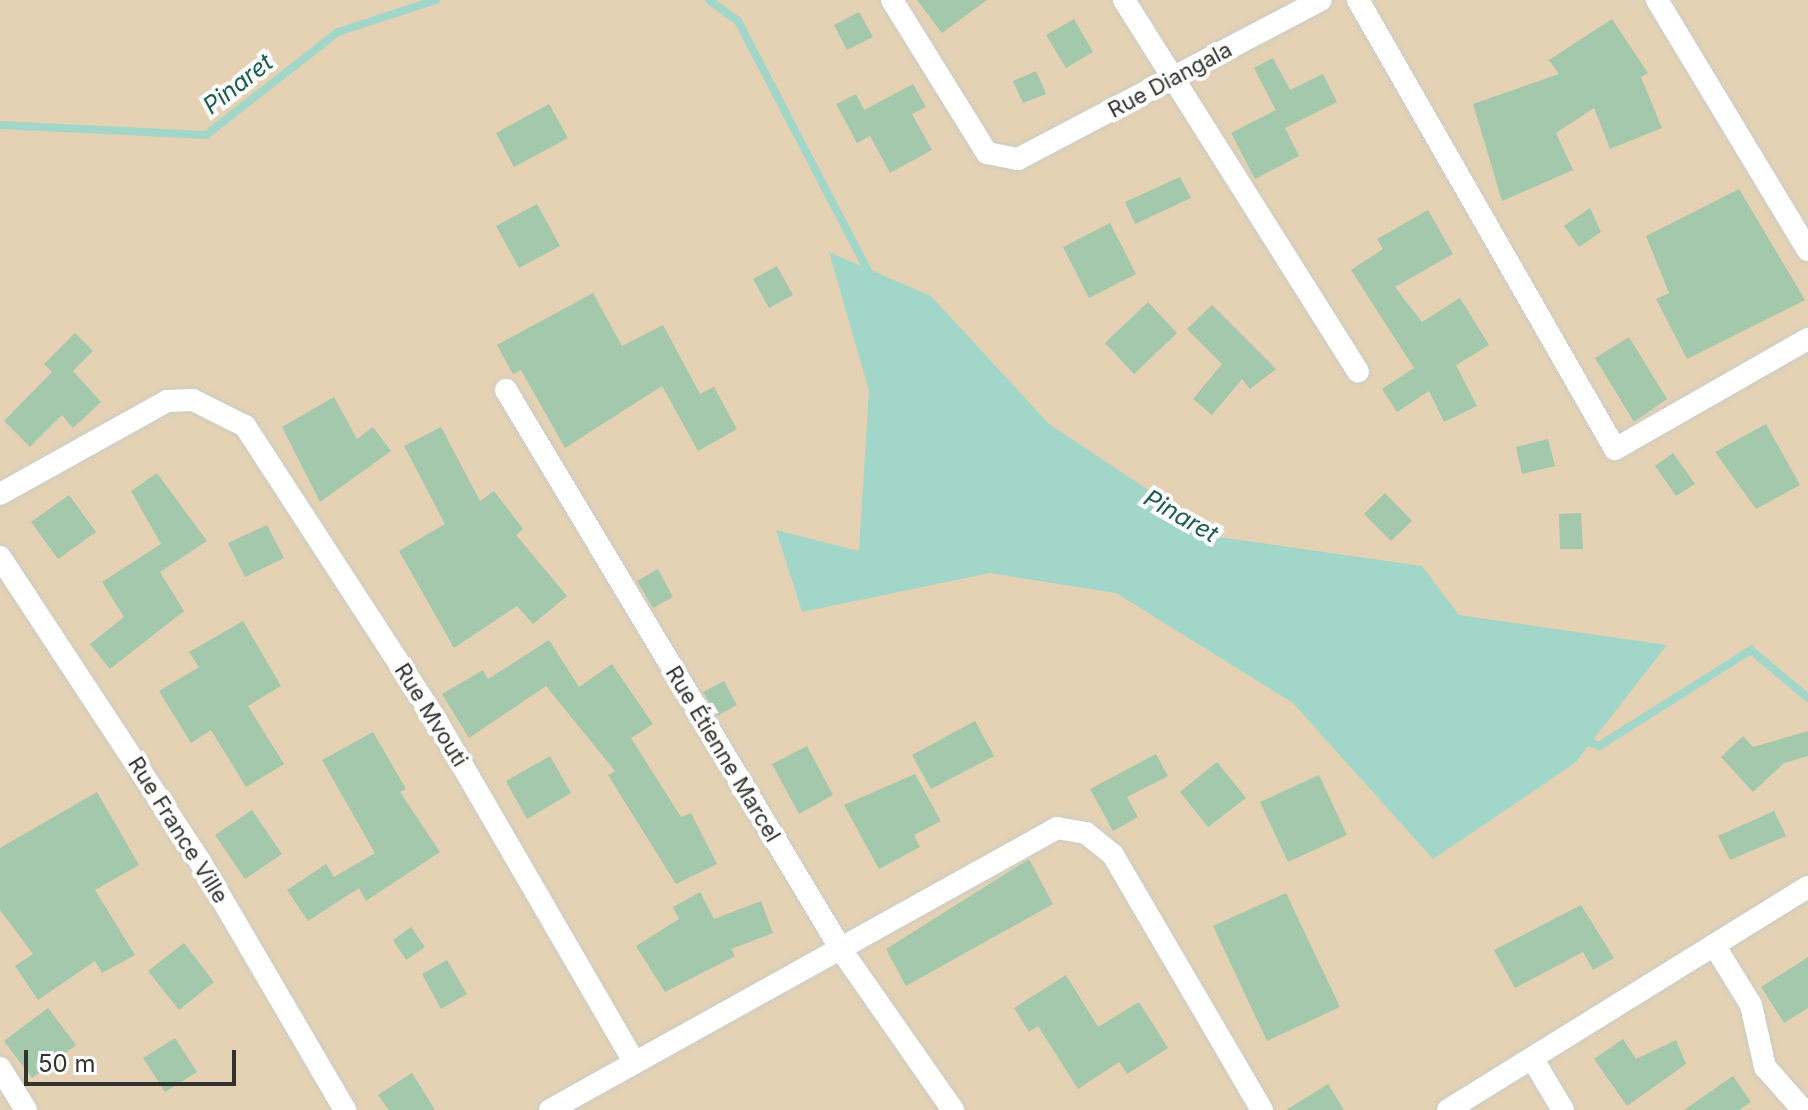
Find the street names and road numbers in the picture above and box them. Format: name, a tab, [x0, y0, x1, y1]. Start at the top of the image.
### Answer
street label: Rue Diangala	[1104, 36, 1236, 124]
street label: Rue Mvouti	[389, 658, 473, 772]
street label: Rue Étienne Marcel	[660, 661, 786, 847]
street label: Rue France Ville	[122, 752, 234, 908]

